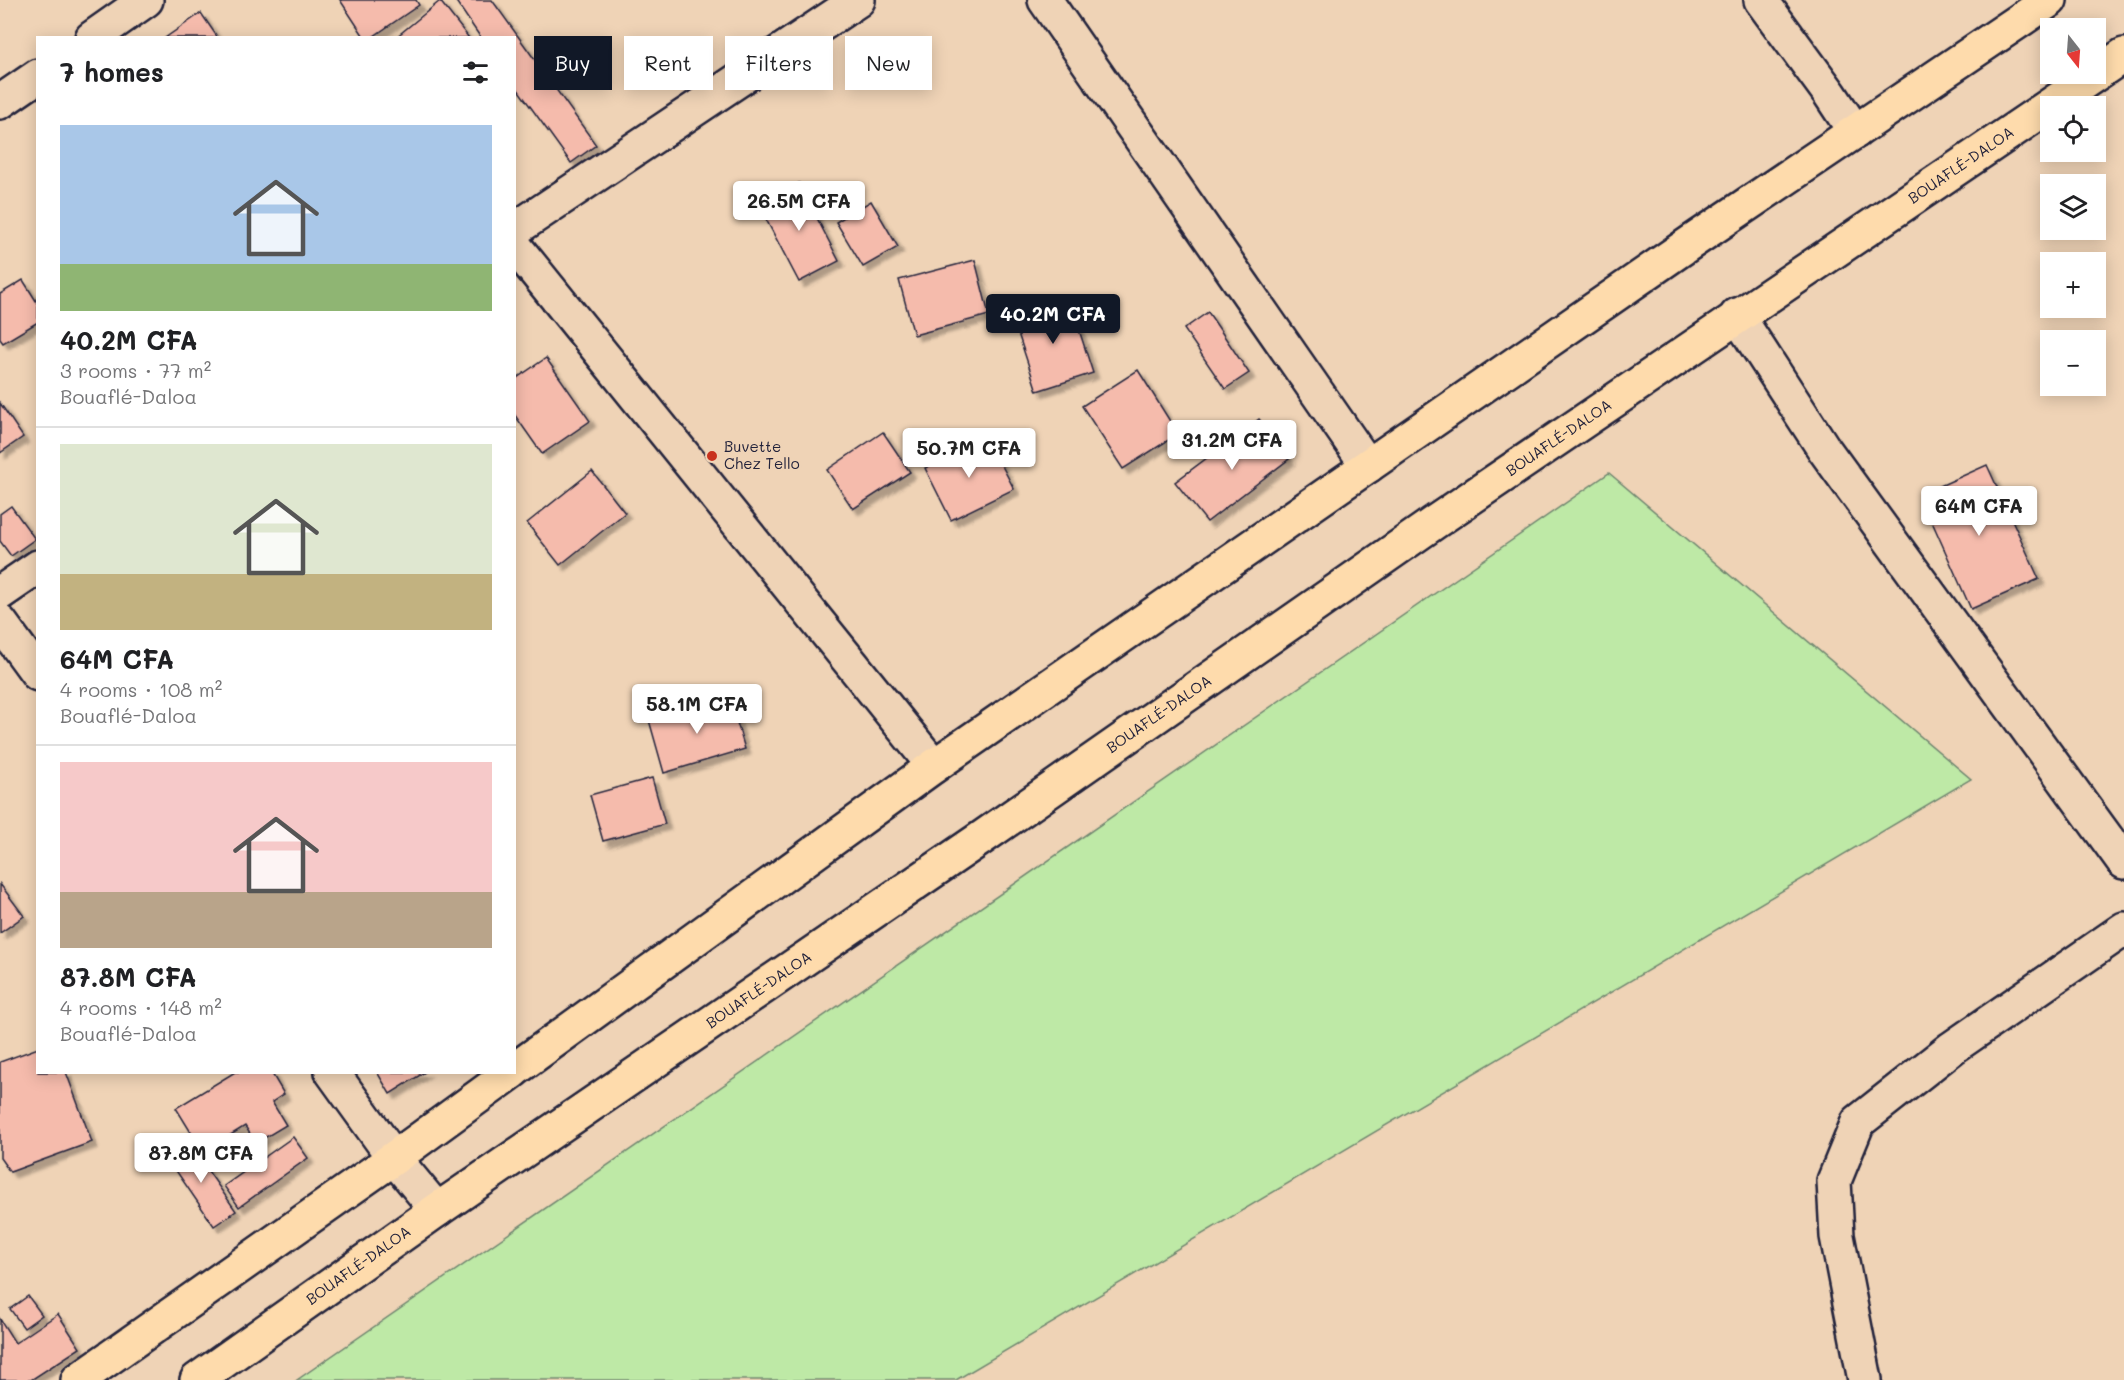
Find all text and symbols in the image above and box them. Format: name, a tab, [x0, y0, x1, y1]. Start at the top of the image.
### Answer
north arrow	[2040, 18, 2106, 84]
map controls	[2040, 18, 2106, 396]
chip: Buy	[534, 36, 612, 90]
chip: Rent	[624, 36, 713, 90]
chip: Filters	[725, 36, 833, 90]
chip: New	[845, 36, 932, 90]
text: 7 homes	[60, 55, 164, 89]
icon: filters	[459, 56, 492, 89]
button: locate	[2040, 96, 2106, 162]
street label: BOUAFLÉ-DALOA	[1904, 122, 2017, 207]
icon: home	[222, 164, 330, 272]
button: layers	[2040, 174, 2106, 240]
pin: 26.5M CFA	[730, 181, 868, 232]
text: 26.5M CFA	[747, 187, 851, 213]
button: +	[2040, 252, 2106, 318]
pin: 40.2M CFA	[984, 294, 1122, 345]
text: 40.2M CFA	[1000, 300, 1106, 326]
text: 40.2M CFA	[60, 323, 198, 357]
button: −	[2040, 330, 2106, 396]
text: 3 rooms · 77 m²	[60, 357, 211, 383]
text: Bouaflé-Daloa	[60, 383, 197, 409]
street label: BOUAFLÉ-DALOA	[1502, 394, 1615, 480]
pin: 31.2M CFA	[1163, 420, 1301, 471]
text: 31.2M CFA	[1181, 426, 1283, 452]
pin: 50.7M CFA	[900, 428, 1038, 479]
text: 50.7M CFA	[917, 434, 1021, 460]
place label: Buvette Chez Tello	[724, 436, 800, 473]
marker: Buvette Chez Tello	[705, 449, 719, 463]
icon: home	[222, 483, 330, 591]
pin: 64M CFA	[1924, 486, 2034, 537]
text: 64M CFA	[1935, 492, 2023, 518]
text: 64M CFA	[60, 642, 174, 676]
street label: BOUAFLÉ-DALOA	[1102, 670, 1215, 757]
text: 4 rooms · 108 m²	[60, 676, 222, 702]
pin: 58.1M CFA	[628, 684, 766, 735]
text: 58.1M CFA	[646, 690, 748, 716]
text: Bouaflé-Daloa	[60, 702, 197, 728]
icon: home	[222, 801, 330, 909]
street label: BOUAFLÉ-DALOA	[702, 946, 815, 1032]
text: 87.8M CFA	[60, 960, 197, 994]
text: 4 rooms · 148 m²	[60, 994, 222, 1020]
text: Bouaflé-Daloa	[60, 1020, 197, 1046]
pin: 87.8M CFA	[132, 1133, 270, 1184]
text: 87.8M CFA	[148, 1139, 254, 1165]
street label: BOUAFLÉ-DALOA	[302, 1221, 414, 1309]

